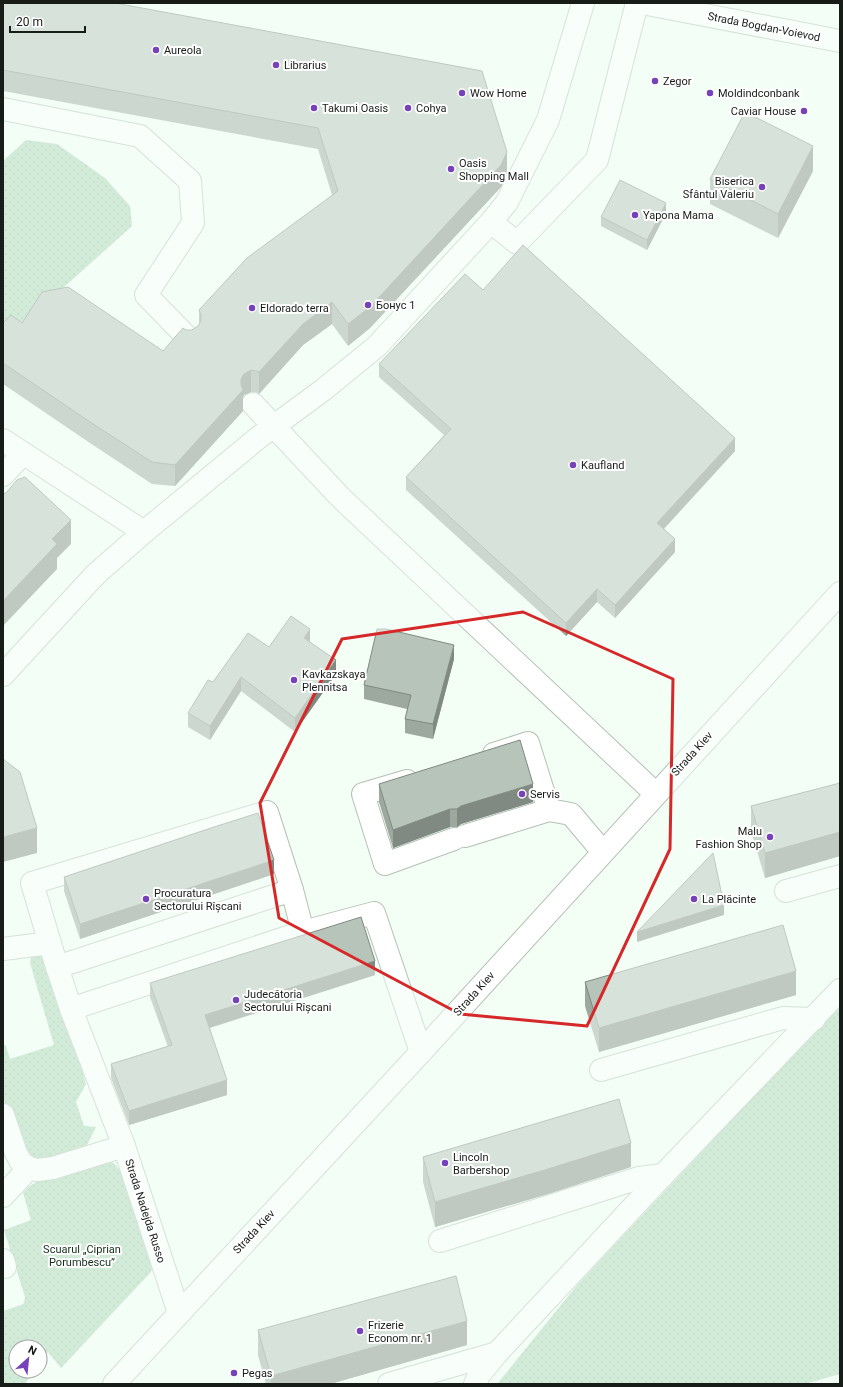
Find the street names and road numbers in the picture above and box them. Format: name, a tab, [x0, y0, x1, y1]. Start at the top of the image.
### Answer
street label: Strada Bogdan-Voievod	[707, 10, 821, 44]
street label: Strada Kiev	[669, 729, 716, 779]
street label: Strada Kiev	[451, 969, 498, 1019]
street label: Strada Nadejda Russo	[122, 1157, 168, 1265]
street label: Strada Kiev	[230, 1207, 278, 1257]

